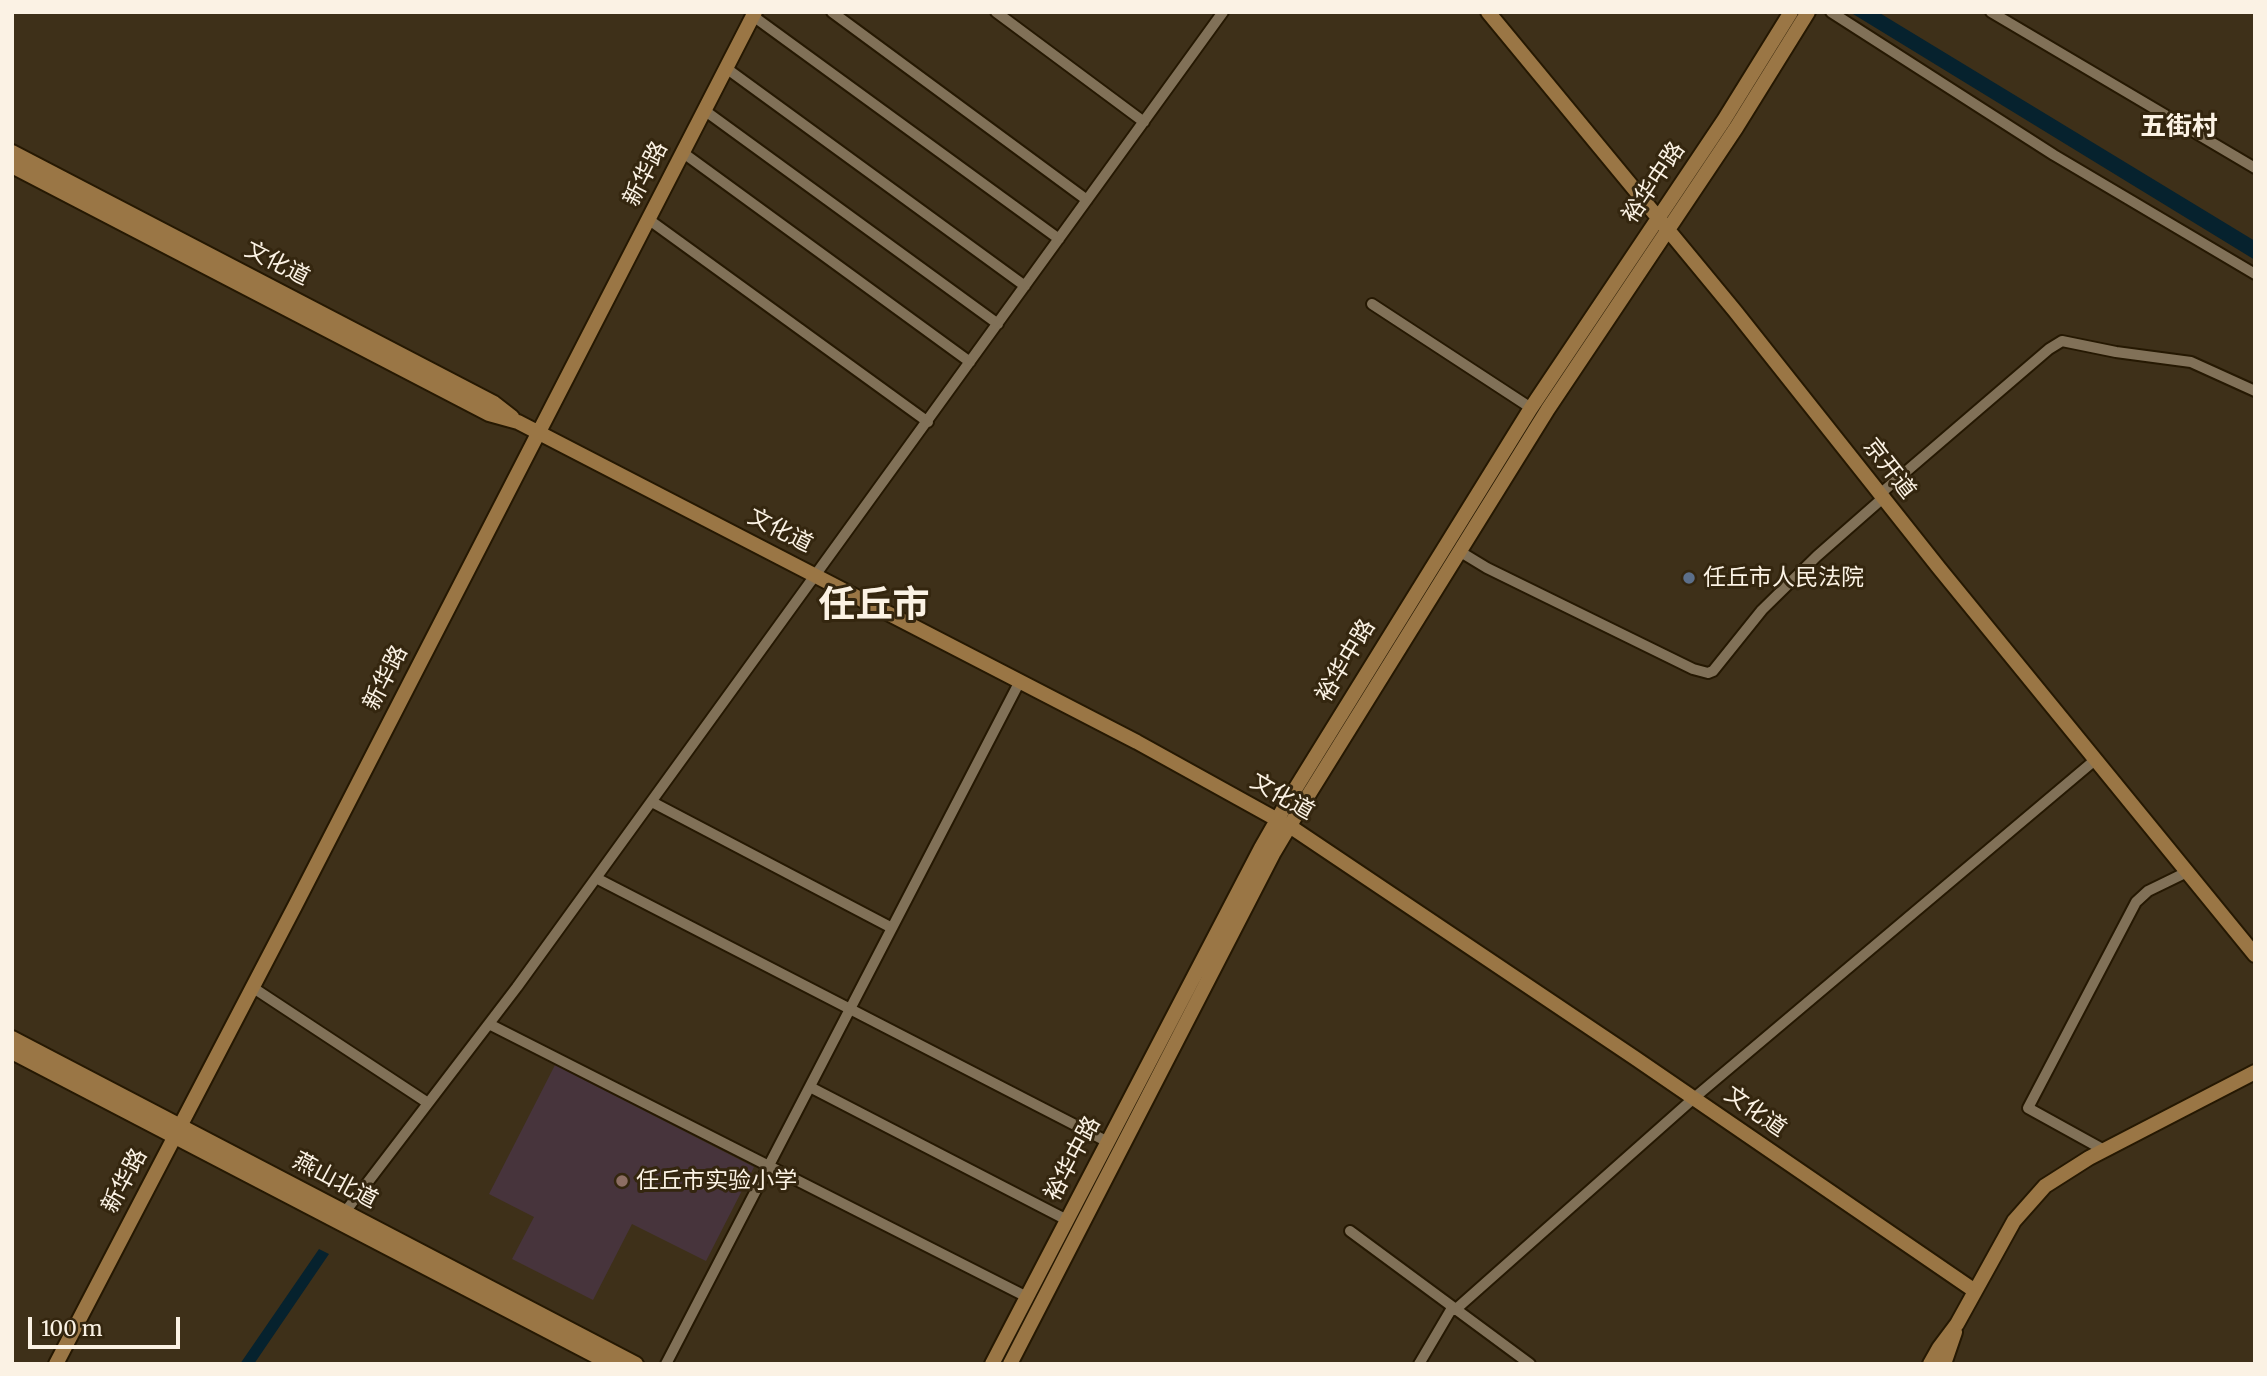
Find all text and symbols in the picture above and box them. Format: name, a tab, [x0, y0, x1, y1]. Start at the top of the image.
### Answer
district label: 五街村	[2140, 112, 2218, 144]
street label: 新华路	[618, 137, 674, 211]
street label: 裕华中路	[1617, 137, 1691, 229]
street label: 文化道	[240, 236, 314, 292]
street label: 京开道	[1857, 433, 1921, 505]
street label: 文化道	[743, 503, 817, 559]
place label: 任丘市人民法院	[1703, 564, 1864, 592]
marker: 任丘市人民法院	[1681, 570, 1697, 586]
district label: 任丘市	[819, 585, 929, 629]
street label: 裕华中路	[1310, 614, 1382, 708]
street label: 新华路	[358, 641, 414, 715]
street label: 文化道	[1245, 768, 1319, 826]
street label: 文化道	[1719, 1081, 1791, 1143]
street label: 裕华中路	[1039, 1112, 1107, 1206]
street label: 新华路	[97, 1144, 153, 1218]
street label: 燕山北道	[288, 1147, 382, 1215]
place label: 任丘市实验小学	[636, 1167, 797, 1195]
marker: 任丘市实验小学	[614, 1173, 630, 1189]
scale bar	[32, 1302, 184, 1346]
text: 100 m	[41, 1315, 103, 1342]

